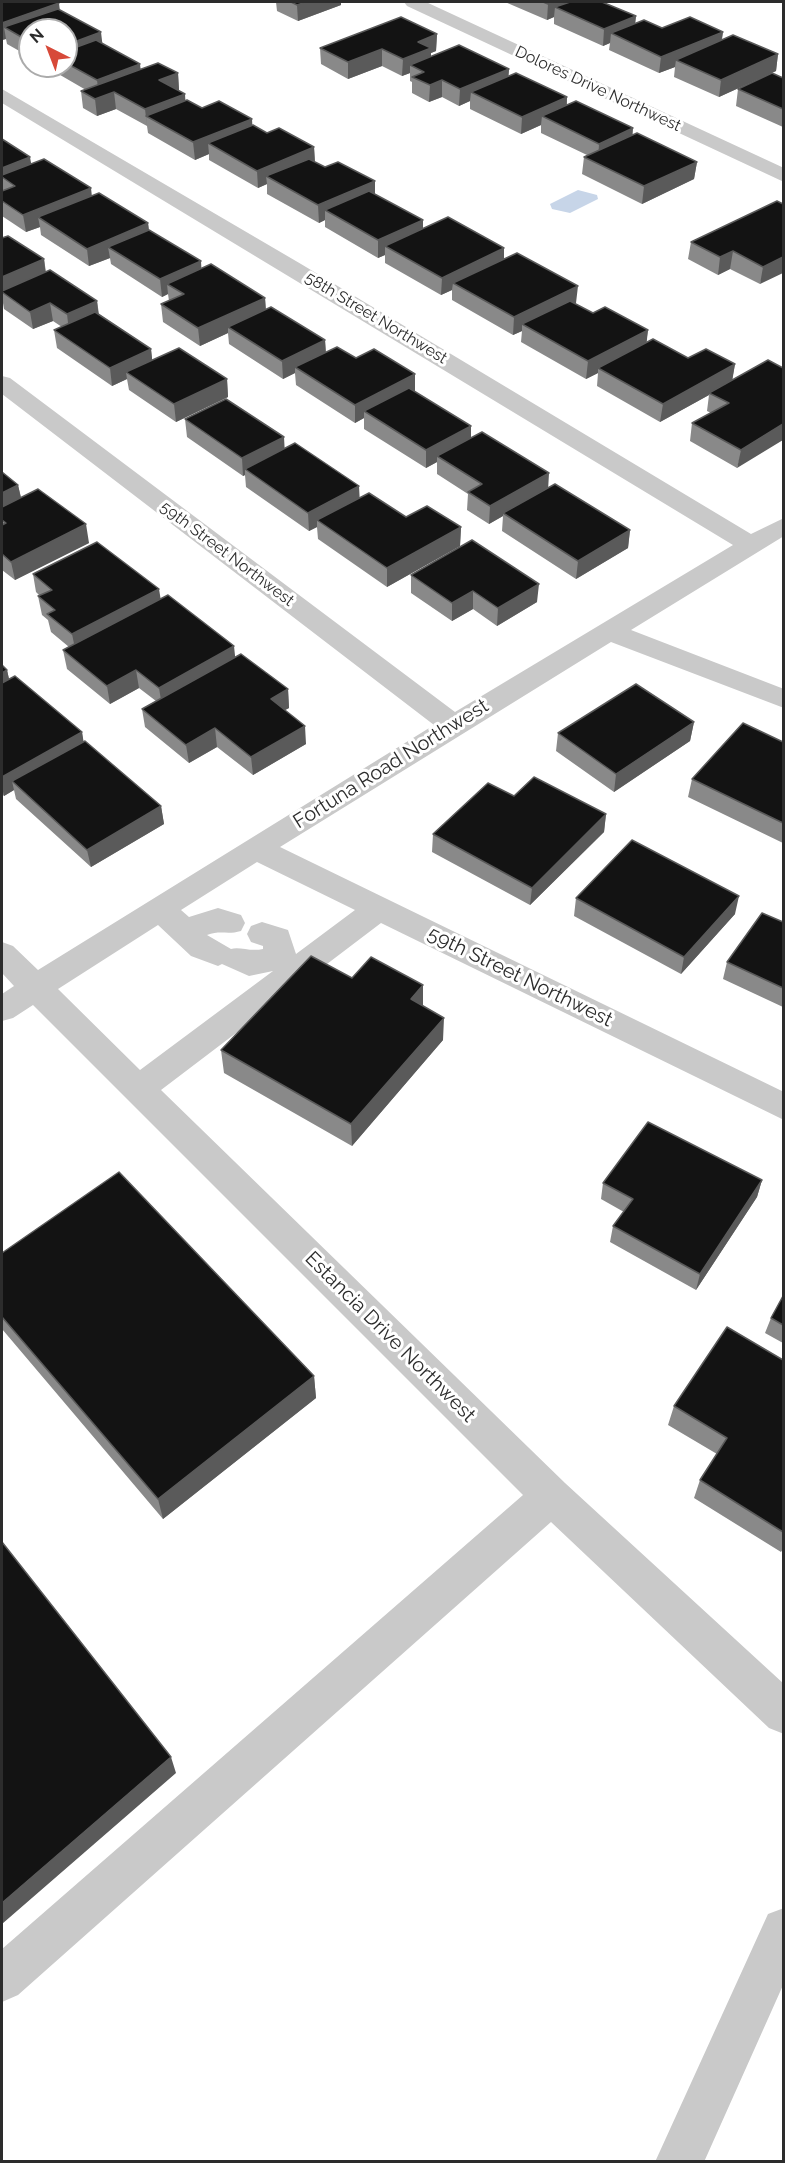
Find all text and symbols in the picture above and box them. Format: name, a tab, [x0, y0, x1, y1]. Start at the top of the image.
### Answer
north arrow	[18, 18, 78, 78]
text: N	[26, 25, 48, 47]
street label: Dolores Drive Northwest	[512, 42, 684, 136]
street label: 58th Street Northwest	[301, 268, 451, 368]
street label: 59th Street Northwest	[156, 497, 298, 611]
street label: Fortuna Road Northwest	[289, 694, 493, 834]
street label: 59th Street Northwest	[424, 922, 616, 1032]
street label: Estancia Drive Northwest	[300, 1247, 480, 1427]

